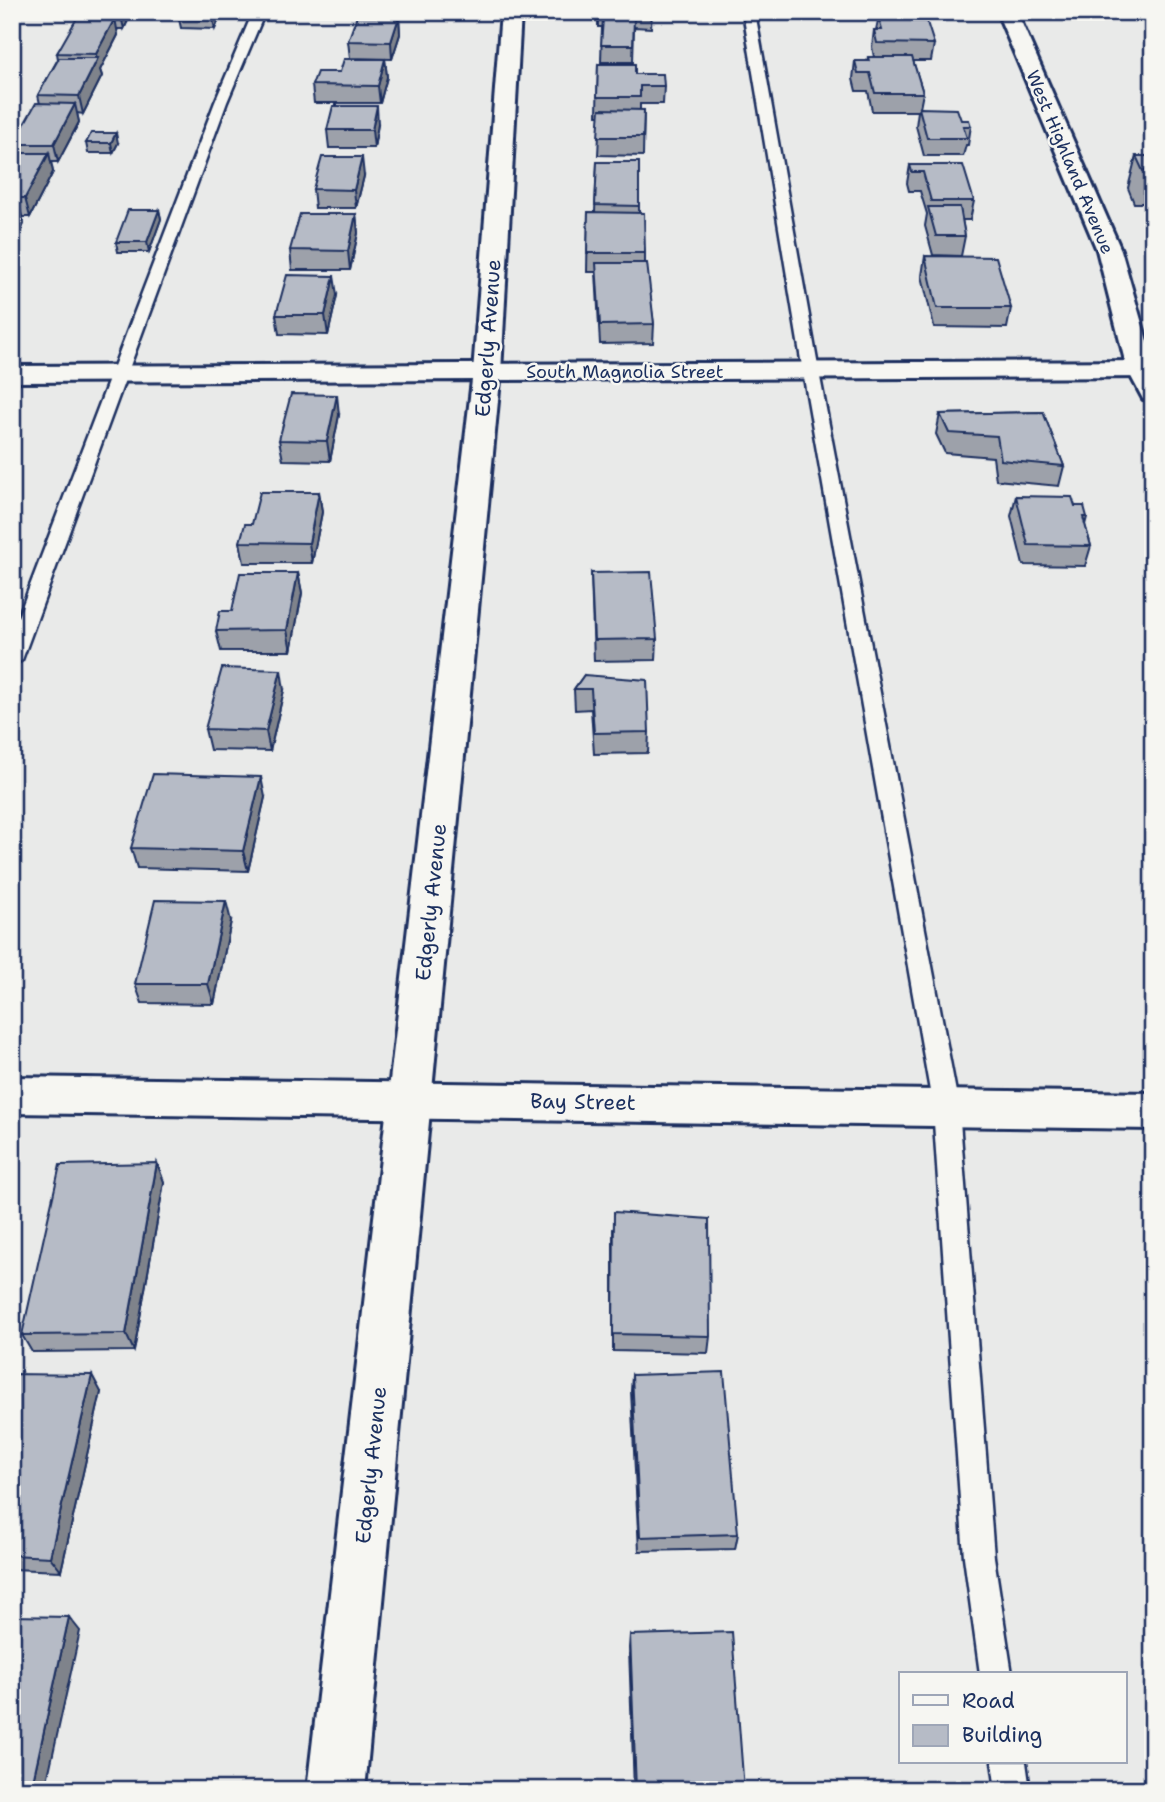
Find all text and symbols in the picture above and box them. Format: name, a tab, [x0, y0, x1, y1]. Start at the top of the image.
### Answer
street label: West Highland Avenue	[1020, 66, 1120, 258]
street label: Edgerly Avenue	[469, 258, 507, 418]
street label: South Magnolia Street	[526, 360, 724, 384]
street label: Edgerly Avenue	[409, 822, 453, 982]
street label: Bay Street	[530, 1087, 636, 1117]
street label: Edgerly Avenue	[349, 1385, 393, 1545]
legend	[899, 1672, 1126, 1764]
text: Road	[962, 1687, 1015, 1715]
text: Building	[962, 1721, 1042, 1749]

